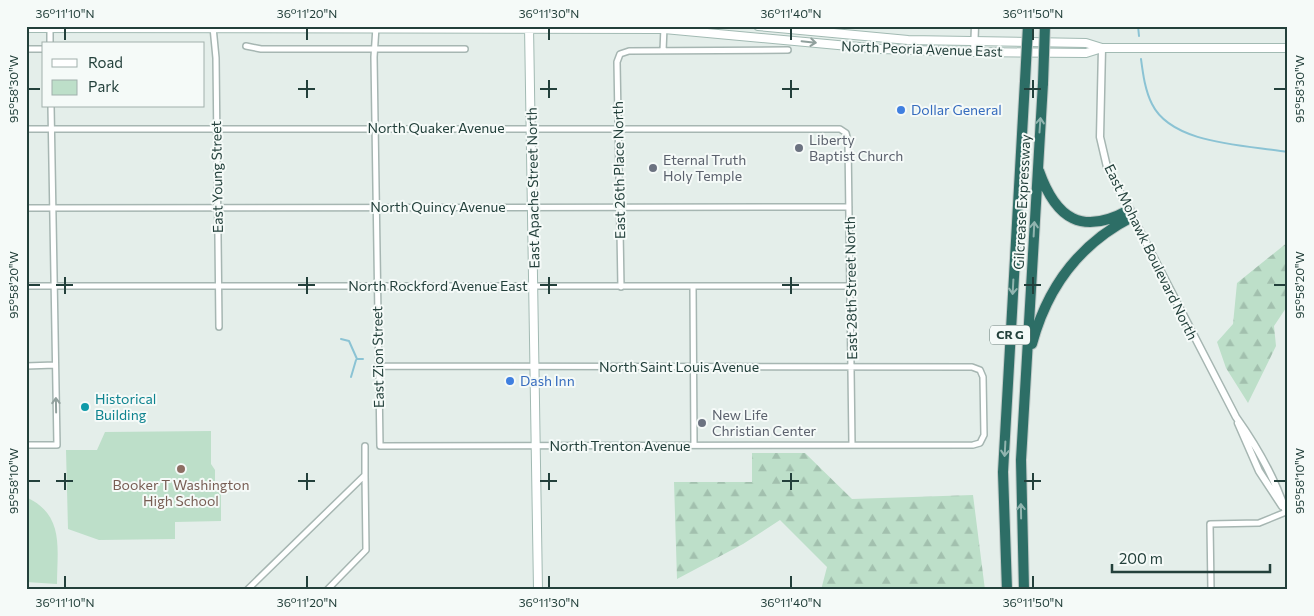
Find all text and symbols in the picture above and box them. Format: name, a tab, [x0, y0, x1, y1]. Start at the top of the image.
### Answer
text: 36°11'10"N	[36, 6, 94, 20]
text: 36°11'20"N	[277, 6, 337, 20]
text: 36°11'30"N	[519, 6, 579, 20]
text: 36°11'40"N	[761, 6, 821, 20]
text: 36°11'50"N	[1003, 6, 1063, 20]
one-way arrow	[801, 37, 817, 47]
street label: North Peoria Avenue East	[841, 37, 1003, 60]
legend	[42, 42, 205, 108]
text: Road	[88, 53, 123, 71]
text: 95°58'30"W	[6, 55, 20, 123]
text: 95°58'30"W	[1292, 55, 1306, 123]
text: Park	[88, 77, 119, 95]
street label: East 26th Place North	[609, 101, 628, 239]
place label: Dollar General	[911, 101, 1002, 118]
marker: Dollar General	[895, 104, 907, 116]
street label: East Apache Street North	[523, 107, 542, 269]
one-way arrow	[1035, 118, 1044, 134]
street label: North Quaker Avenue	[367, 119, 505, 136]
street label: East Young Street	[207, 120, 226, 233]
place label: Liberty Baptist Church	[809, 131, 903, 164]
street label: Gilcrease Expressway	[1009, 134, 1034, 270]
marker: Liberty Baptist Church	[793, 142, 805, 154]
place label: Eternal Truth Holy Temple	[663, 151, 746, 184]
street label: East Mohawk Boulevard North	[1101, 161, 1202, 342]
marker: Eternal Truth Holy Temple	[647, 162, 659, 174]
street label: North Quincy Avenue	[370, 198, 506, 215]
street label: East 28th Street North	[841, 216, 860, 360]
one-way arrow	[1029, 221, 1038, 237]
text: 95°58'20"W	[6, 251, 20, 319]
text: 95°58'20"W	[1292, 251, 1306, 319]
street label: North Rockford Avenue East	[348, 277, 528, 294]
one-way arrow	[1008, 279, 1017, 295]
street label: East Zion Street	[368, 306, 387, 408]
road number: CR G	[990, 326, 1030, 344]
street label: North Saint Louis Avenue	[599, 358, 759, 375]
place label: Dash Inn	[520, 372, 575, 389]
marker: Dash Inn	[504, 375, 516, 387]
place label: Historical Building	[95, 390, 156, 423]
one-way arrow	[51, 397, 61, 414]
marker: Historical Building	[79, 401, 91, 413]
place label: New Life Christian Center	[712, 406, 817, 439]
marker: New Life Christian Center	[696, 417, 708, 429]
street label: North Trenton Avenue	[550, 437, 690, 454]
one-way arrow	[1000, 441, 1009, 457]
text: 95°58'10"W	[6, 448, 20, 514]
text: 95°58'10"W	[1292, 448, 1306, 514]
marker: Booker T Washington High School	[175, 463, 187, 475]
place label: Booker T Washington High School	[113, 476, 249, 509]
one-way arrow	[1016, 504, 1026, 520]
scale bar	[1112, 541, 1269, 573]
text: 200 m	[1119, 549, 1163, 567]
text: 36°11'10"N	[36, 595, 94, 609]
text: 36°11'20"N	[277, 595, 337, 609]
text: 36°11'30"N	[519, 595, 579, 609]
text: 36°11'40"N	[761, 595, 821, 609]
text: 36°11'50"N	[1003, 595, 1063, 609]

